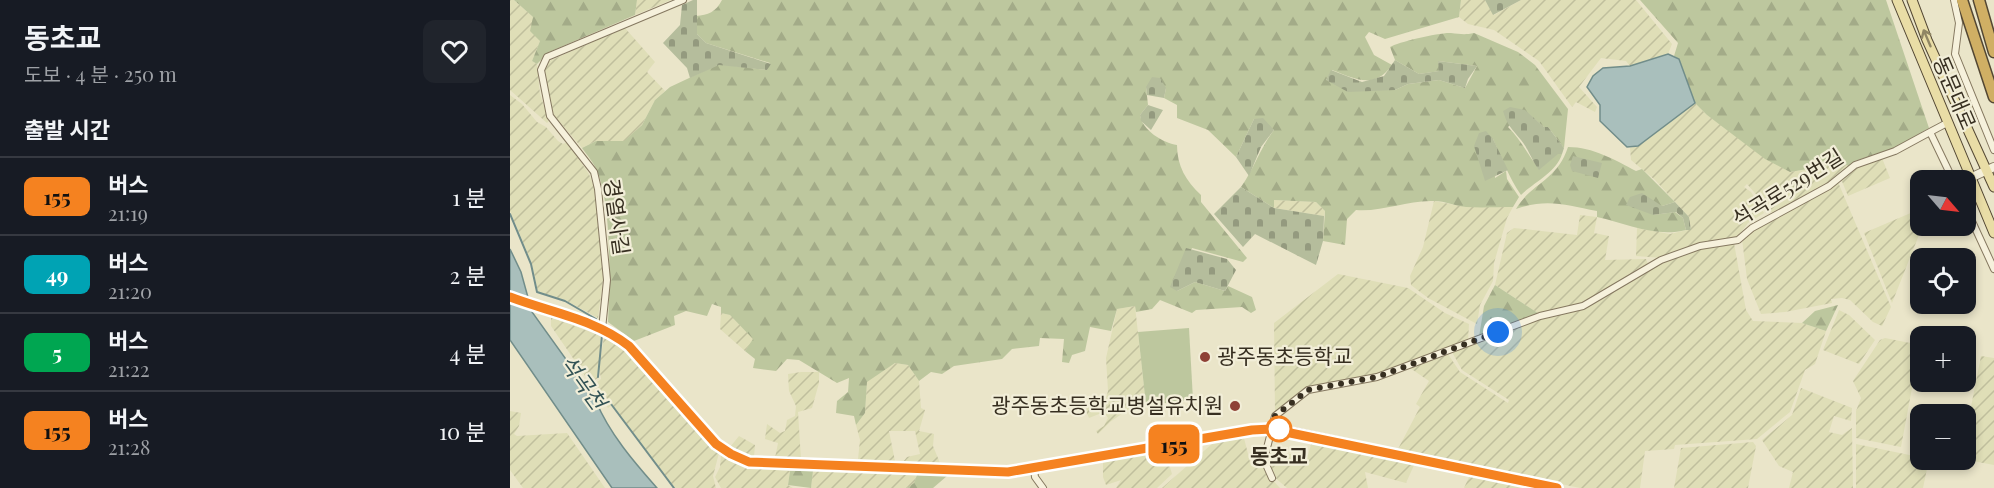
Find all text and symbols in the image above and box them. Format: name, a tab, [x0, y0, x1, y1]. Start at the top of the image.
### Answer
text: 동초교	[24, 18, 101, 55]
button: heart	[423, 20, 486, 83]
one-way arrow	[1921, 30, 1932, 48]
street label: 동문대로	[1928, 51, 1984, 133]
text: 도보 · 4 분 · 250 m	[24, 60, 177, 87]
text: 출발 시간	[24, 114, 110, 144]
street label: 석곡로529번길	[1726, 141, 1848, 232]
text: 버스	[108, 169, 148, 199]
north arrow	[1910, 170, 1976, 236]
map controls	[1910, 170, 1976, 470]
street label: 경열사길	[599, 177, 637, 257]
text: 155	[43, 182, 71, 210]
text: 1 분	[452, 182, 486, 212]
text: 21:19	[108, 199, 148, 226]
text: 버스	[108, 247, 148, 277]
button: locate	[1910, 248, 1976, 314]
text: 49	[46, 260, 68, 288]
text: 2 분	[450, 260, 486, 290]
text: 21:20	[108, 277, 152, 304]
your location	[1483, 317, 1513, 347]
text: 버스	[108, 325, 148, 355]
button: +	[1910, 326, 1976, 392]
text: 5	[52, 338, 62, 366]
text: 4 분	[449, 338, 486, 368]
place label: 광주동초등학교	[1217, 341, 1352, 369]
water label: 석곡천	[554, 348, 615, 417]
marker: 광주동초등학교	[1198, 350, 1212, 364]
text: 21:22	[108, 355, 149, 382]
place label: 광주동초등학교병설유치원	[991, 390, 1223, 418]
marker: 광주동초등학교병설유치원	[1228, 399, 1242, 413]
text: 버스	[108, 403, 148, 433]
button: −	[1910, 404, 1976, 470]
text: 155	[43, 416, 71, 444]
text: 10 분	[439, 416, 486, 446]
marker: 동초교	[1266, 416, 1292, 442]
line badge: 155	[1140, 424, 1208, 464]
text: 155	[1160, 430, 1188, 458]
text: 21:28	[108, 433, 150, 460]
place label: 동초교	[1250, 441, 1308, 469]

